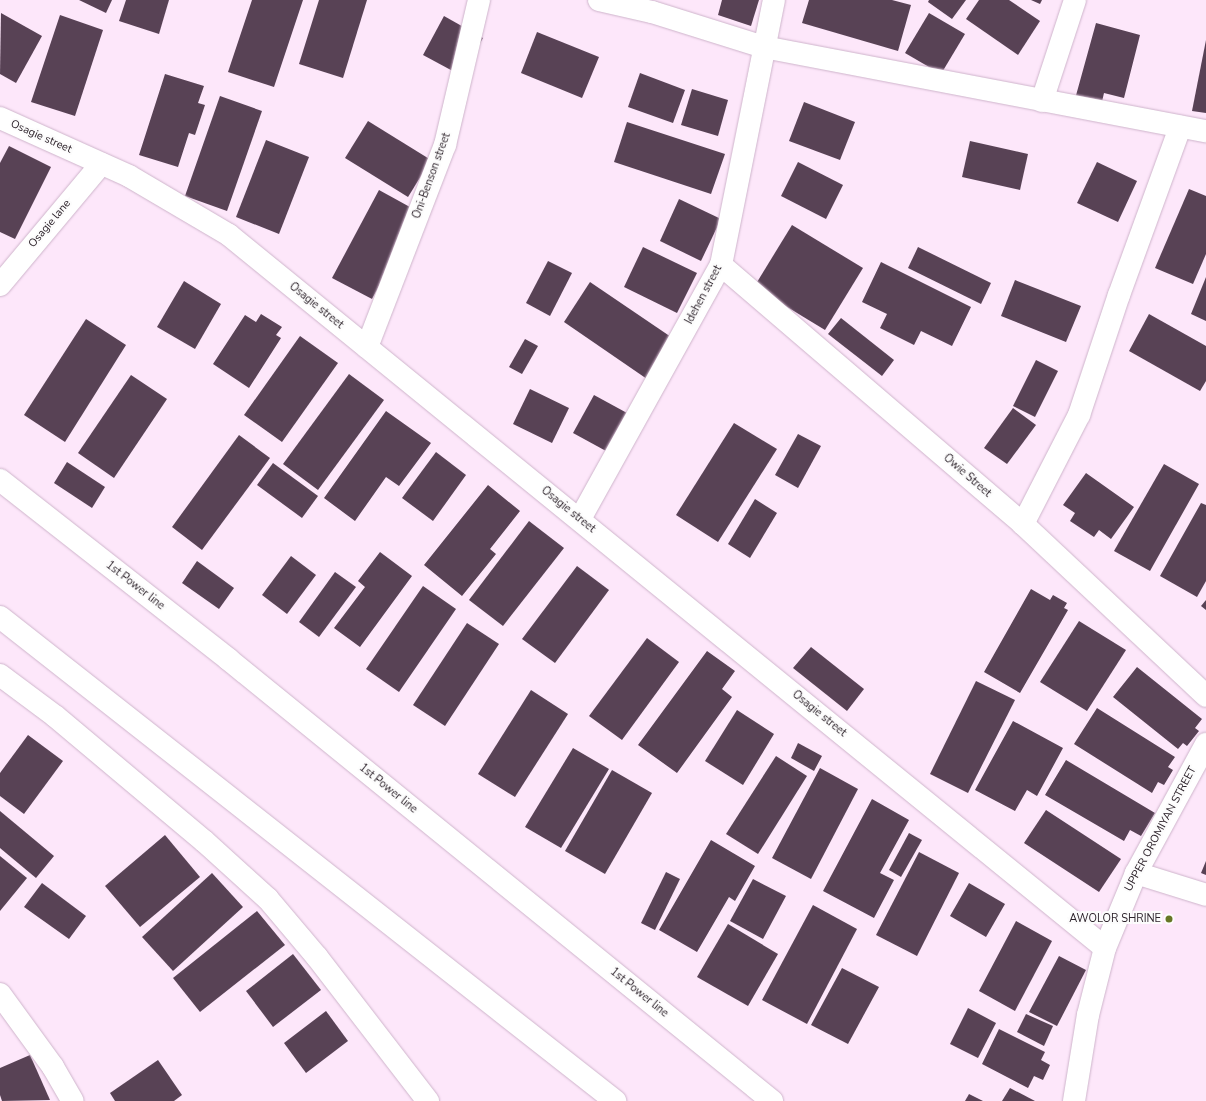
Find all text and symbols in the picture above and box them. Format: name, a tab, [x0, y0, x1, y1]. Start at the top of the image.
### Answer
street label: Osagie street	[8, 118, 74, 156]
street label: Oni-Benson street	[410, 131, 454, 221]
street label: Osagie lane	[26, 197, 74, 251]
street label: Idehen street	[683, 263, 725, 327]
street label: Osagie street	[286, 280, 346, 332]
street label: Owie Street	[940, 452, 994, 500]
street label: Osagie street	[538, 484, 598, 536]
street label: 1st Power line	[103, 559, 167, 613]
street label: Osagie street	[789, 688, 849, 740]
street label: 1st Power line	[356, 762, 420, 816]
street label: UPPER OROMIYAN STREET	[1122, 764, 1200, 894]
place label: AWOLOR SHRINE	[1069, 912, 1161, 926]
marker: AWOLOR SHRINE	[1164, 914, 1174, 924]
street label: 1st Power line	[607, 966, 671, 1020]

